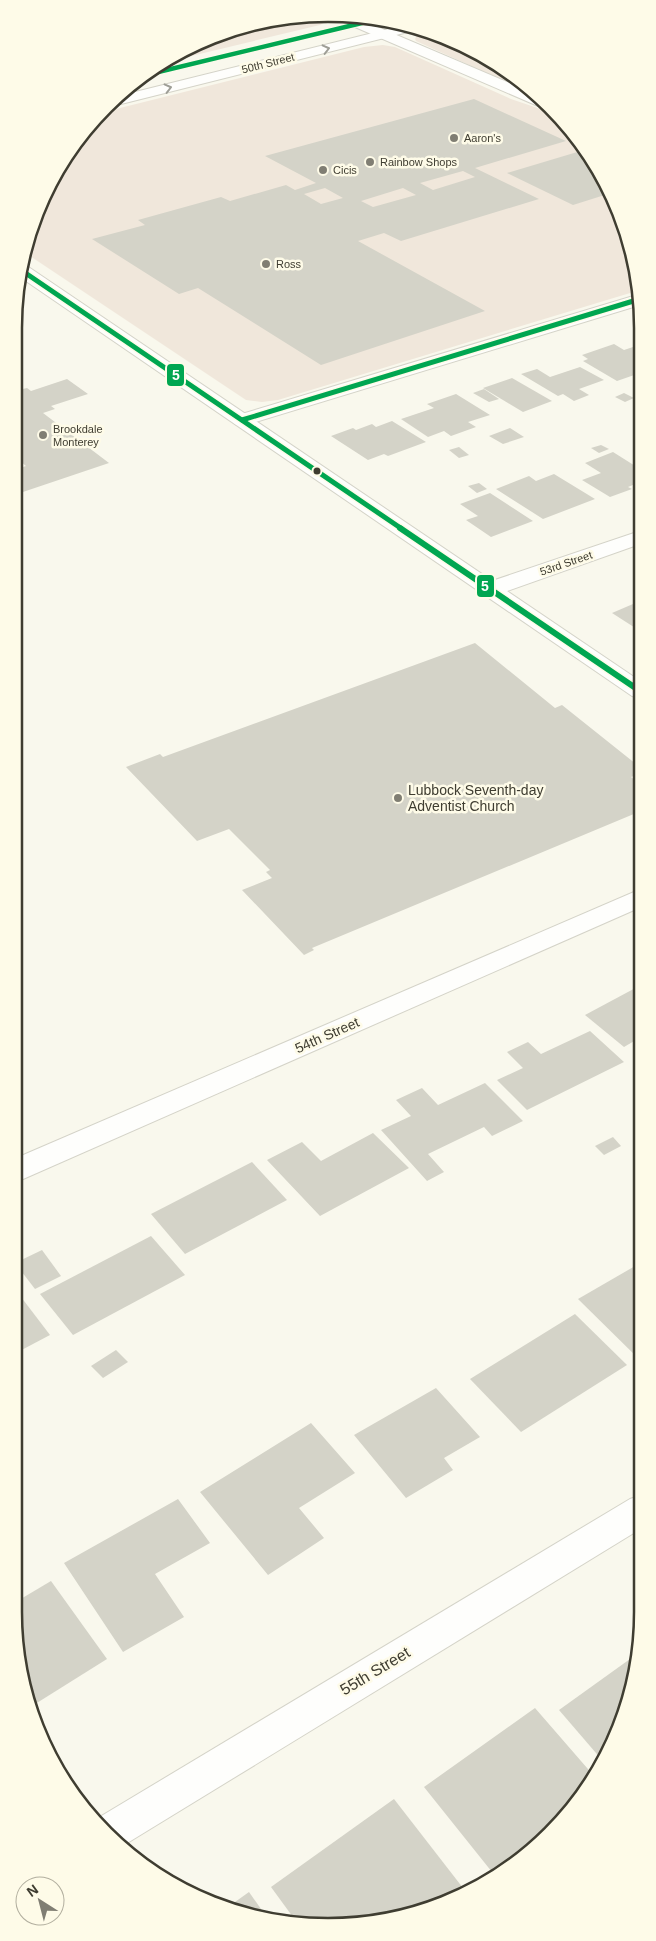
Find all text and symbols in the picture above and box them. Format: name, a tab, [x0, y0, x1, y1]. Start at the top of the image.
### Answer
one-way arrow	[321, 44, 330, 55]
street label: 50th Street	[240, 51, 296, 75]
one-way arrow	[164, 83, 173, 94]
marker: Aaron's	[448, 132, 460, 144]
place label: Aaron's	[464, 132, 501, 144]
marker: Rainbow Shops	[364, 156, 376, 168]
place label: Rainbow Shops	[380, 156, 458, 168]
marker: Cicis	[317, 164, 329, 176]
place label: Cicis	[333, 164, 357, 176]
marker: Ross	[260, 258, 272, 270]
place label: Ross	[276, 258, 302, 270]
line badge: 5	[166, 363, 185, 387]
text: 5	[172, 367, 180, 383]
place label: Brookdale Monterey	[53, 423, 103, 448]
marker: Brookdale Monterey	[37, 429, 49, 441]
unlabelled marker	[312, 466, 322, 476]
street label: 53rd Street	[538, 548, 594, 578]
line badge: 5	[476, 574, 495, 598]
text: 5	[481, 578, 489, 594]
place label: Lubbock Seventh-day Adventist Church	[408, 782, 543, 814]
marker: Lubbock Seventh-day Adventist Church	[392, 792, 404, 804]
street label: 54th Street	[292, 1014, 362, 1056]
street label: 55th Street	[337, 1643, 413, 1698]
north arrow	[15, 1876, 65, 1926]
text: N	[24, 1881, 41, 1900]

